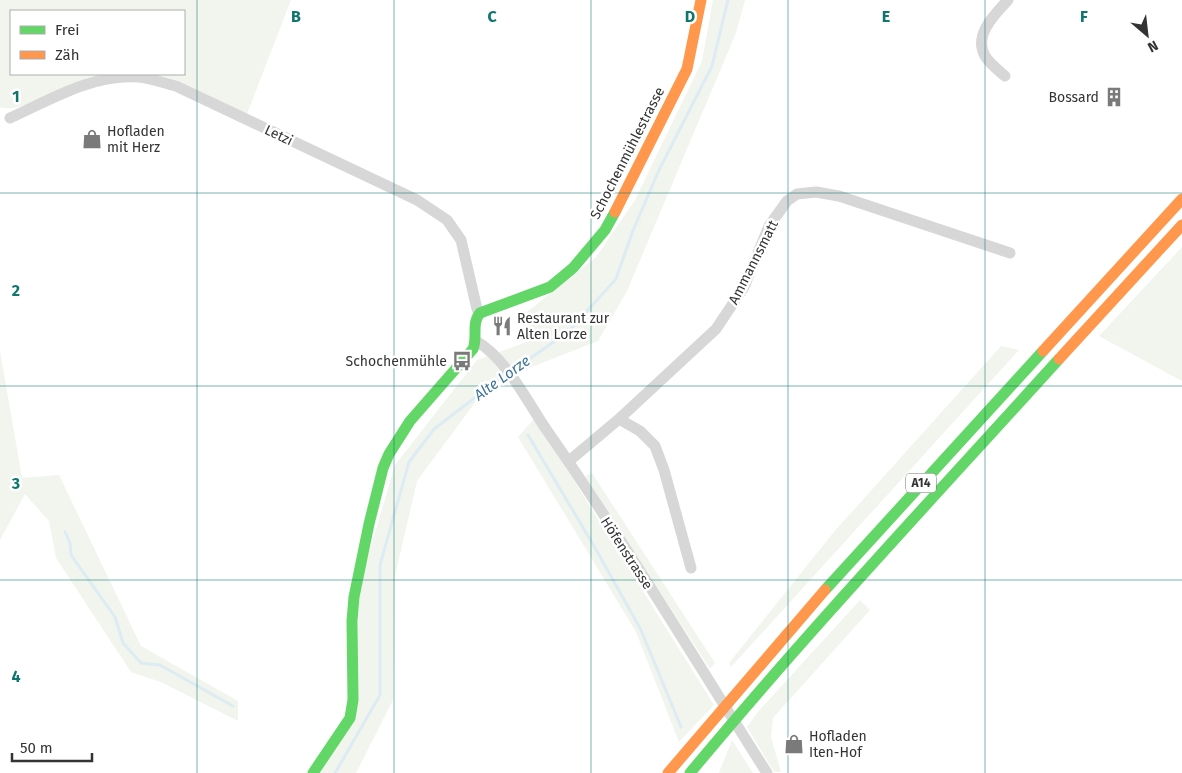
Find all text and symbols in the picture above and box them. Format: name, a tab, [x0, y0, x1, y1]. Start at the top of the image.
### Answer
text: B	[291, 7, 301, 26]
text: C	[487, 7, 497, 26]
text: D	[685, 7, 695, 26]
text: E	[882, 7, 890, 26]
text: F	[1080, 7, 1088, 26]
legend	[10, 10, 185, 75]
north arrow	[1122, 10, 1172, 60]
text: Frei	[55, 21, 80, 39]
text: N	[1145, 36, 1161, 56]
text: Zäh	[55, 46, 80, 64]
street label: Schochenmühlestrasse	[587, 84, 668, 222]
building icon: Bossard	[1103, 86, 1125, 108]
text: 1	[12, 87, 20, 106]
place label: Bossard	[1049, 89, 1099, 106]
street label: Letzi	[262, 122, 296, 149]
place label: Hofladen mit Herz	[107, 123, 165, 156]
shop icon: Hofladen mit Herz	[81, 128, 103, 150]
street label: Ammannsmatt	[725, 216, 782, 307]
text: 2	[12, 281, 20, 300]
place label: Restaurant zur Alten Lorze	[517, 310, 610, 343]
restaurant icon: Restaurant zur Alten Lorze	[491, 315, 513, 337]
bus stop icon: Schochenmühle	[451, 350, 473, 372]
water label: Alte Lorze	[470, 352, 534, 405]
place label: Schochenmühle	[346, 353, 447, 370]
road number: A14	[906, 473, 936, 492]
text: 3	[11, 474, 20, 493]
street label: Höfenstrasse	[597, 514, 656, 593]
text: 4	[11, 667, 21, 686]
place label: Hofladen Iten-Hof	[809, 728, 867, 761]
scale bar	[12, 730, 92, 762]
shop icon: Hofladen Iten-Hof	[783, 733, 805, 755]
text: 50 m	[20, 739, 53, 757]

